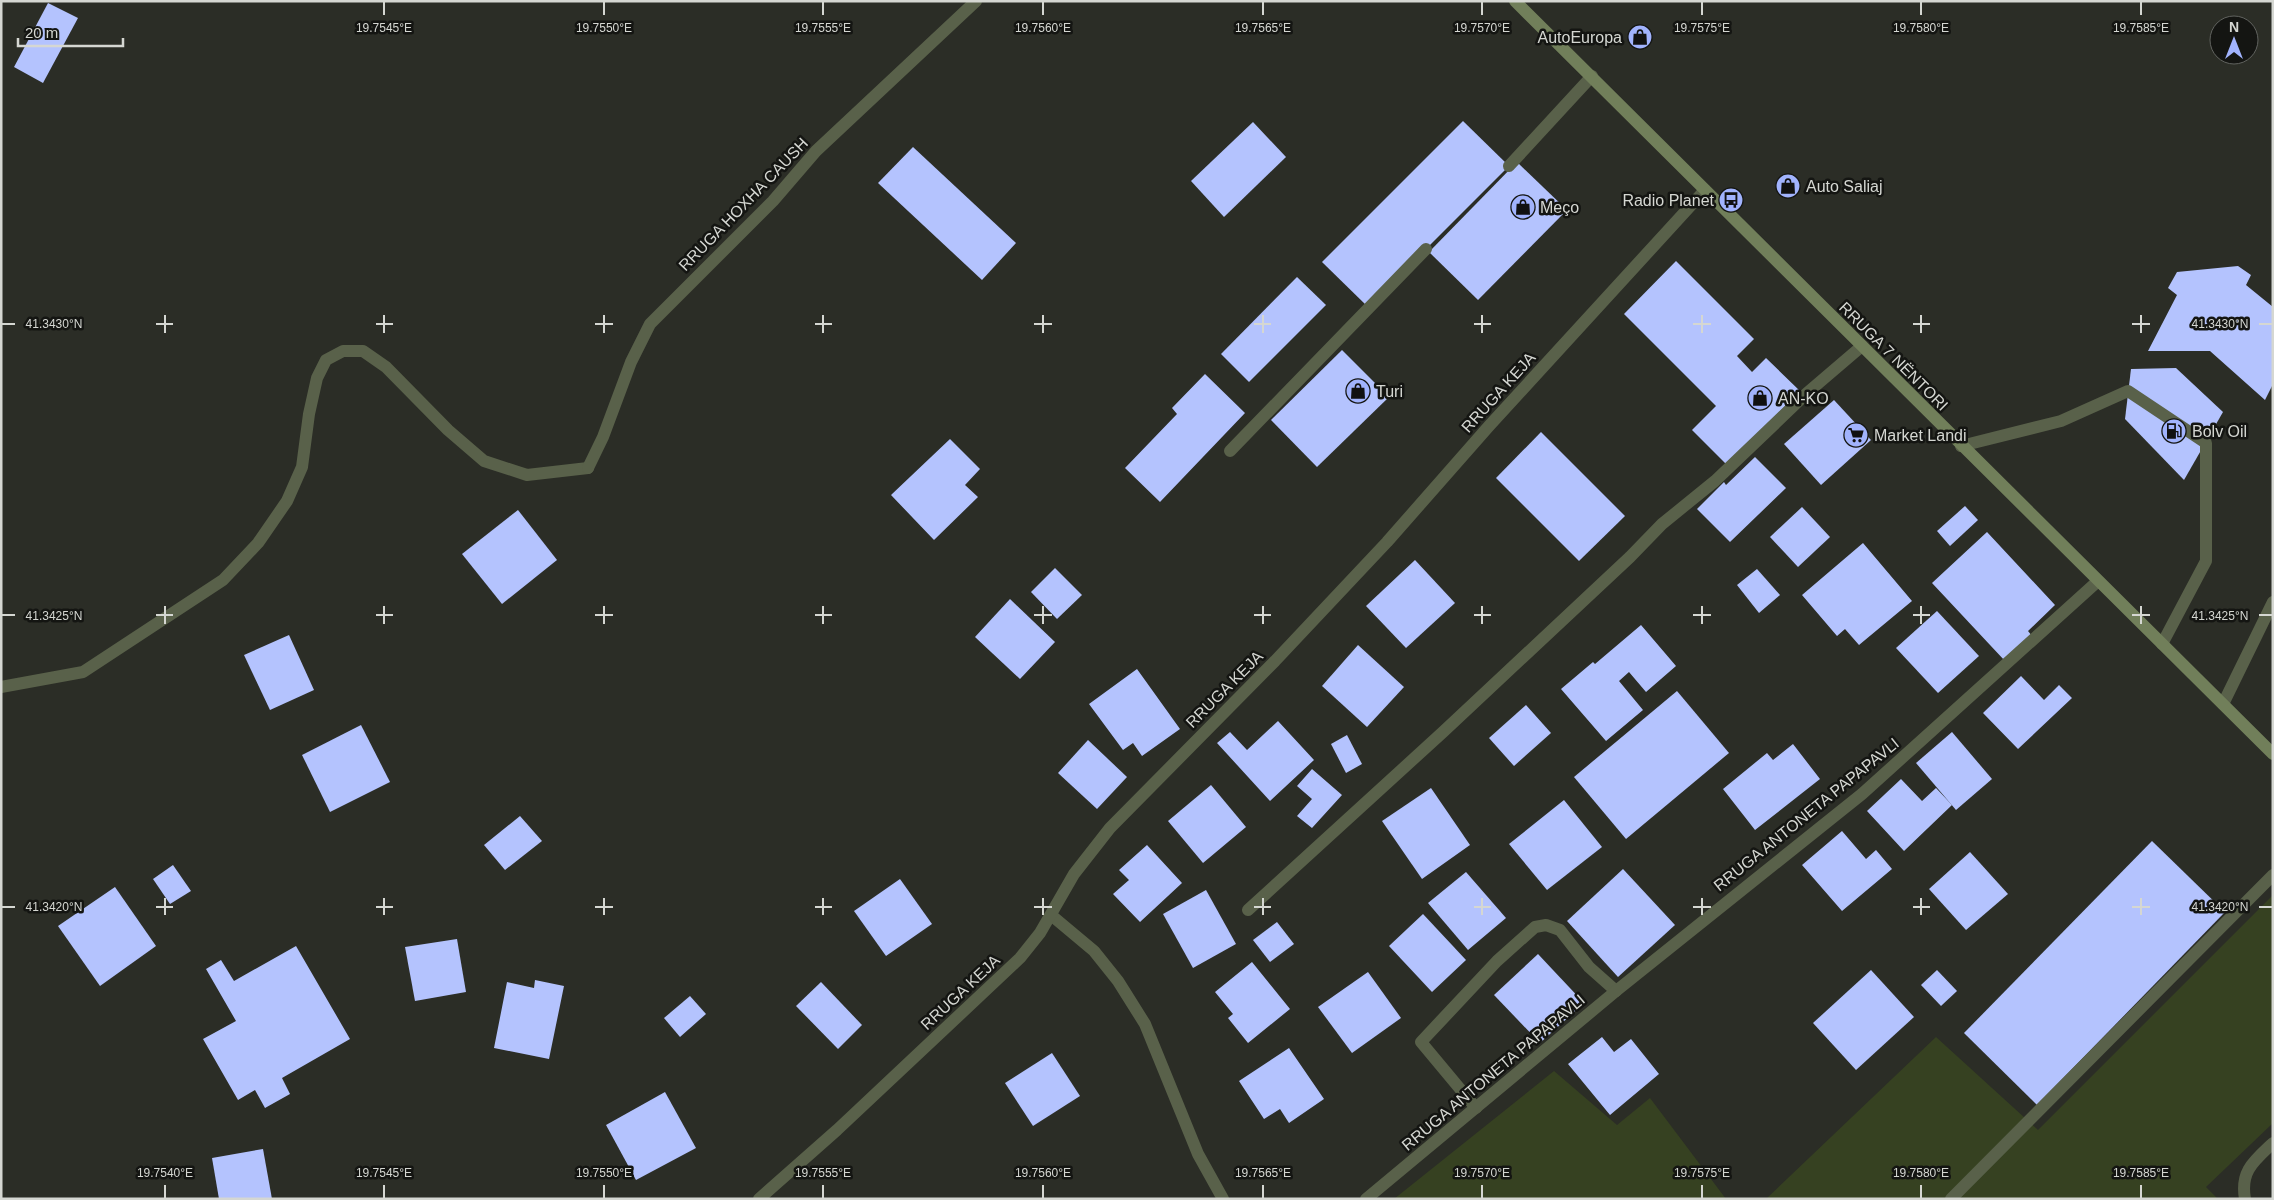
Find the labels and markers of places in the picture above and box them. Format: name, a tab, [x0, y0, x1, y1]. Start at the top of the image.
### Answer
shop icon: AutoEuropa	[1627, 24, 1653, 50]
place label: AutoEuropa	[1537, 29, 1622, 46]
shop icon: Auto Saliaj	[1775, 173, 1801, 199]
place label: Auto Saliaj	[1806, 178, 1883, 195]
bus stop icon: Radio Planet	[1718, 187, 1744, 213]
place label: Radio Planet	[1622, 192, 1715, 209]
shop icon: Meço	[1510, 194, 1536, 220]
place label: Meço	[1540, 199, 1579, 216]
shop icon: Turi	[1345, 378, 1371, 404]
place label: Turi	[1376, 383, 1403, 400]
shop icon: AN-KO	[1747, 385, 1773, 411]
place label: AN-KO	[1778, 390, 1829, 407]
fuel station icon: Bolv Oil	[2161, 418, 2187, 444]
supermarket icon: Market Landi	[1843, 422, 1869, 448]
place label: Bolv Oil	[2192, 423, 2247, 440]
place label: Market Landi	[1874, 427, 1967, 444]

